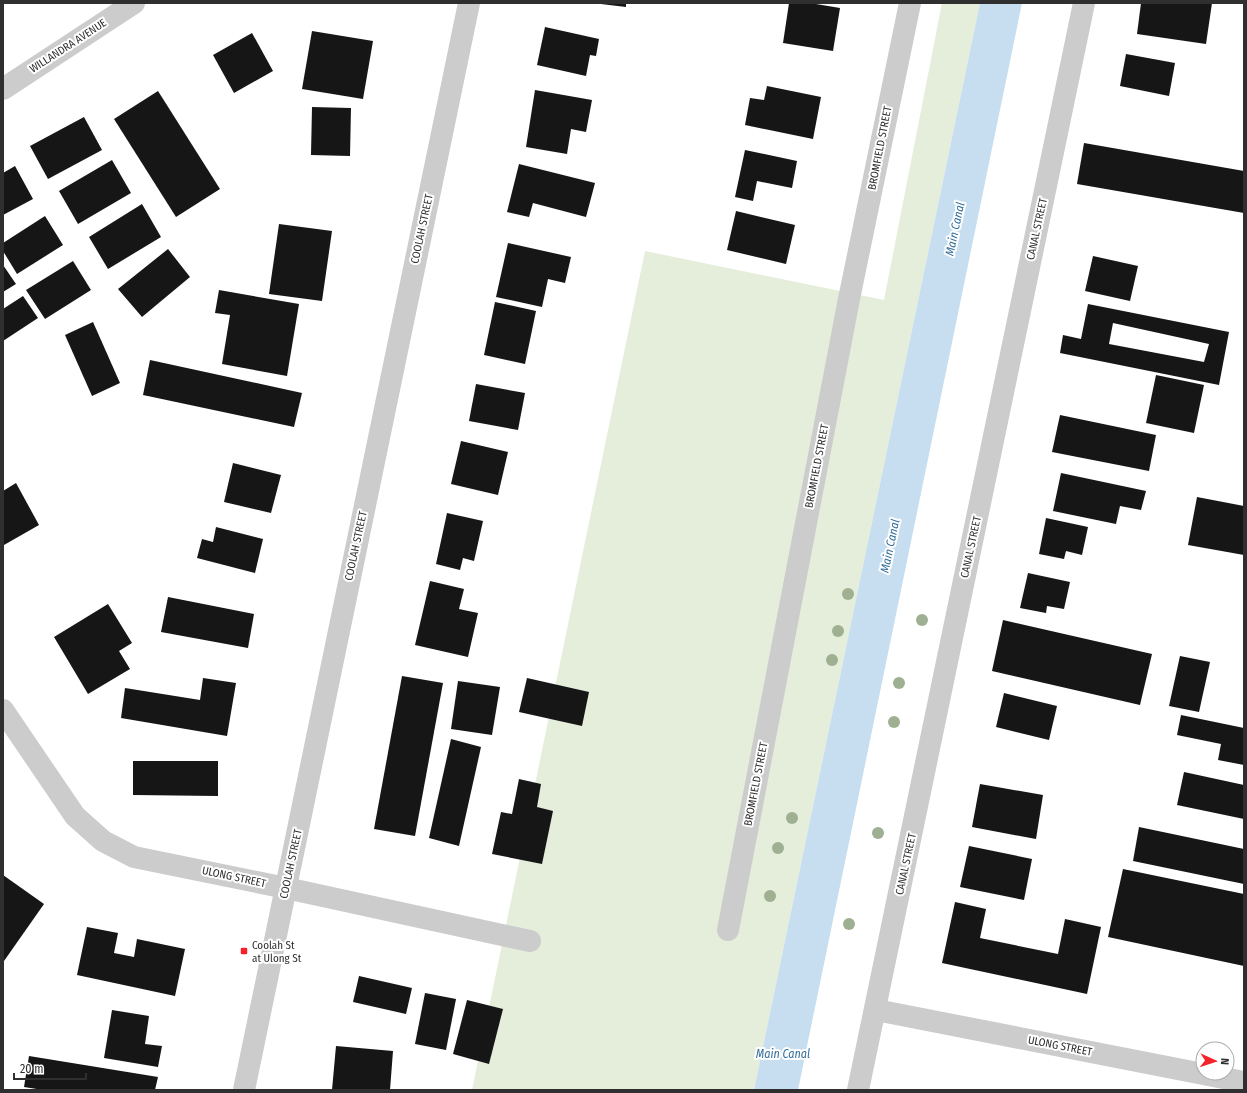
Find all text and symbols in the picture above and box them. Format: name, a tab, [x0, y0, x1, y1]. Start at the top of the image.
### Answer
street label: WILLANDRA AVENUE	[27, 16, 109, 76]
street label: BROMFIELD STREET	[866, 104, 895, 191]
street label: COOLAH STREET	[408, 192, 436, 265]
street label: CANAL STREET	[1024, 196, 1050, 261]
water label: Main Canal	[942, 201, 968, 257]
street label: BROMFIELD STREET	[803, 422, 832, 509]
street label: COOLAH STREET	[342, 509, 370, 582]
street label: CANAL STREET	[958, 514, 984, 579]
water label: Main Canal	[877, 518, 903, 574]
street label: BROMFIELD STREET	[742, 740, 771, 827]
street label: COOLAH STREET	[277, 827, 305, 900]
street label: CANAL STREET	[893, 831, 919, 896]
street label: ULONG STREET	[201, 864, 268, 890]
place label: Coolah St at Ulong St	[252, 939, 302, 965]
marker: Coolah St at Ulong St	[239, 946, 249, 956]
street label: ULONG STREET	[1027, 1033, 1094, 1059]
north arrow	[1195, 1041, 1235, 1081]
water label: Main Canal	[756, 1047, 810, 1061]
scale bar	[14, 1055, 86, 1081]
text: N	[1218, 1058, 1231, 1065]
text: 20 m	[20, 1062, 44, 1076]

